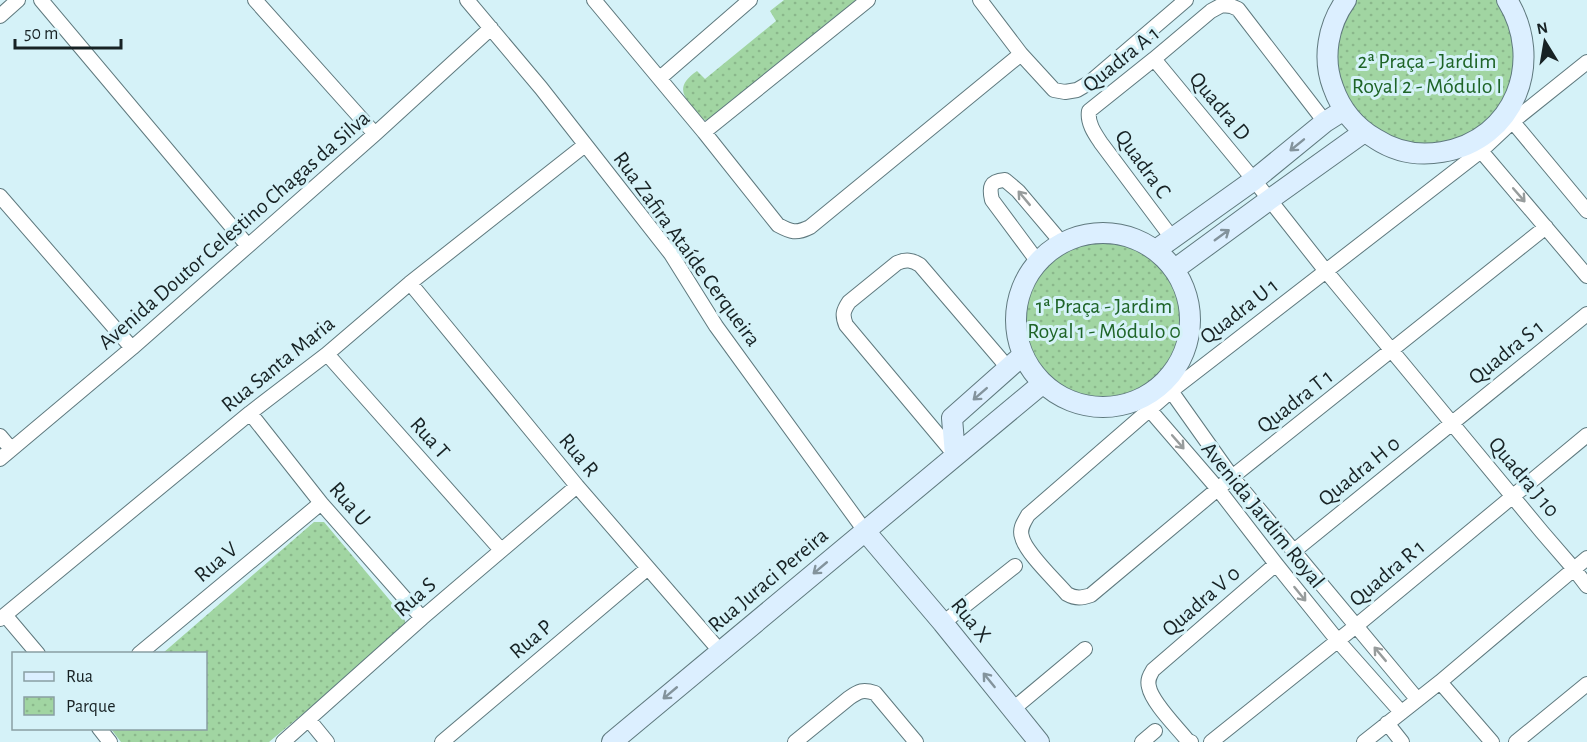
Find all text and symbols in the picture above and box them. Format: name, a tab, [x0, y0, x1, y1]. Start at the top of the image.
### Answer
scale bar	[15, 12, 122, 50]
north arrow	[1515, 12, 1575, 72]
text: N	[1535, 19, 1549, 37]
street label: Quadra A 1	[1079, 22, 1163, 96]
text: 50 m	[24, 25, 58, 43]
park label: 2ª Praça - Jardim Royal 2 - Módulo I	[1352, 50, 1502, 97]
street label: Quadra D	[1185, 68, 1255, 144]
street label: Avenida Doutor Celestino Chagas da Silva	[94, 106, 374, 354]
street label: Quadra C	[1111, 126, 1175, 202]
one-way arrow	[1290, 138, 1305, 152]
street label: Rua Zafira Ataíde Cerqueira	[609, 148, 765, 350]
one-way arrow	[1512, 187, 1526, 202]
one-way arrow	[1017, 191, 1031, 206]
one-way arrow	[1214, 228, 1230, 241]
street label: Quadra U 1	[1196, 274, 1282, 348]
park label: 1ª Praça - Jardim Royal 1 - Módulo 0	[1027, 295, 1181, 342]
street label: Rua Santa Maria	[217, 312, 339, 416]
street label: Quadra S 1	[1464, 315, 1548, 389]
street label: Quadra T 1	[1253, 365, 1337, 437]
one-way arrow	[973, 387, 988, 401]
street label: Rua T	[406, 413, 454, 463]
street label: Rua R	[555, 429, 603, 481]
street label: Quadra H 0	[1314, 432, 1404, 510]
street label: Quadra J 10	[1484, 433, 1564, 521]
one-way arrow	[1171, 435, 1185, 450]
street label: Avenida Jardim Royal	[1197, 438, 1329, 592]
street label: Rua U	[325, 478, 375, 530]
street label: Rua Juraci Pereira	[704, 524, 832, 636]
street label: Quadra R 1	[1345, 535, 1429, 611]
street label: Rua V	[190, 537, 242, 586]
one-way arrow	[813, 561, 828, 575]
street label: Quadra V 0	[1158, 561, 1244, 641]
street label: Rua S	[390, 573, 440, 621]
one-way arrow	[1294, 586, 1307, 602]
street label: Rua X	[947, 594, 995, 646]
street label: Rua P	[505, 615, 557, 663]
one-way arrow	[1373, 647, 1387, 662]
legend	[12, 652, 207, 730]
text: Rua	[66, 668, 93, 686]
one-way arrow	[983, 672, 996, 688]
one-way arrow	[663, 686, 678, 700]
text: Parque	[66, 698, 115, 716]

